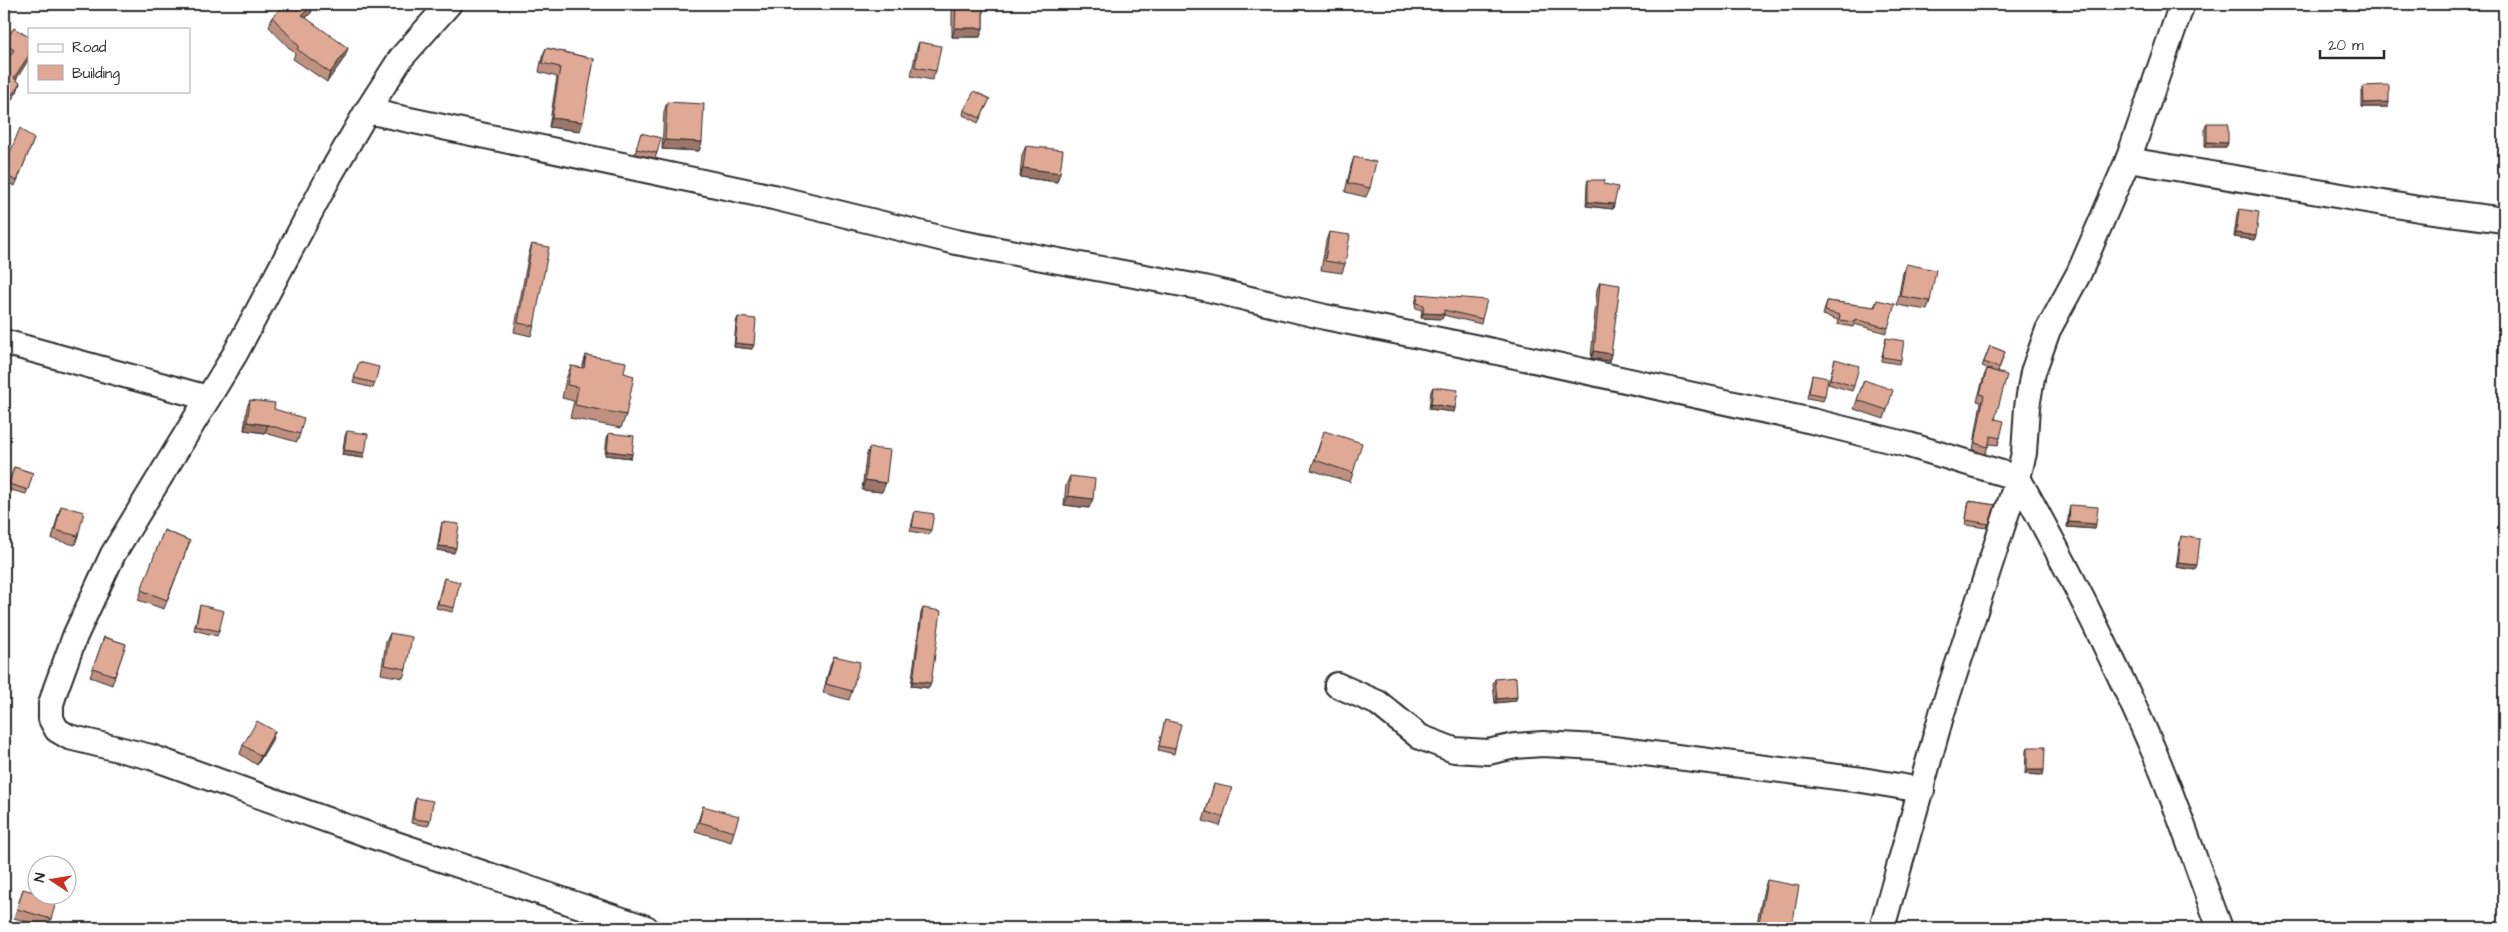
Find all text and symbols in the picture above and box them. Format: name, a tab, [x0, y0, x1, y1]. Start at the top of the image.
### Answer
legend	[28, 28, 190, 92]
scale bar	[2320, 28, 2384, 60]
text: 20 m	[2328, 35, 2364, 56]
text: Road	[72, 37, 107, 58]
text: Building	[72, 63, 120, 85]
north arrow	[28, 854, 78, 904]
text: N	[30, 871, 51, 884]

